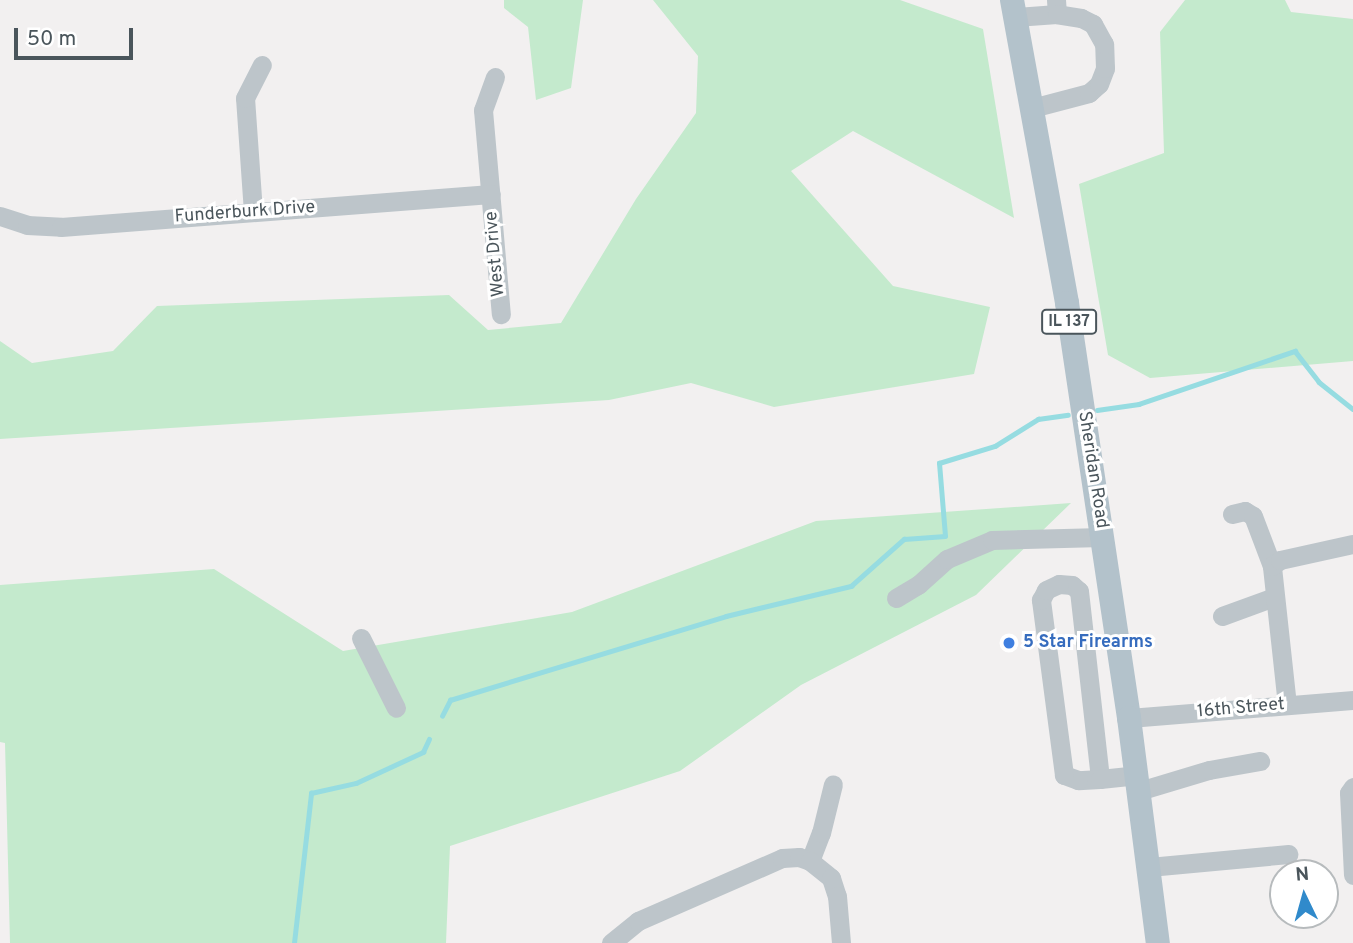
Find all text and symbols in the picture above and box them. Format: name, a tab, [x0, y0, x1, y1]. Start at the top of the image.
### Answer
scale bar	[18, 14, 136, 58]
text: 50 m	[27, 26, 76, 53]
street label: Funderburk Drive	[174, 197, 316, 229]
street label: West Drive	[481, 210, 511, 298]
road number: IL 137	[1039, 310, 1099, 334]
street label: Sheridan Road	[1072, 410, 1112, 530]
place label: 5 Star Firearms	[1023, 632, 1153, 654]
marker: 5 Star Firearms	[1001, 635, 1017, 651]
street label: 16th Street	[1196, 694, 1286, 724]
north arrow	[1269, 859, 1339, 929]
text: N	[1294, 863, 1310, 888]

